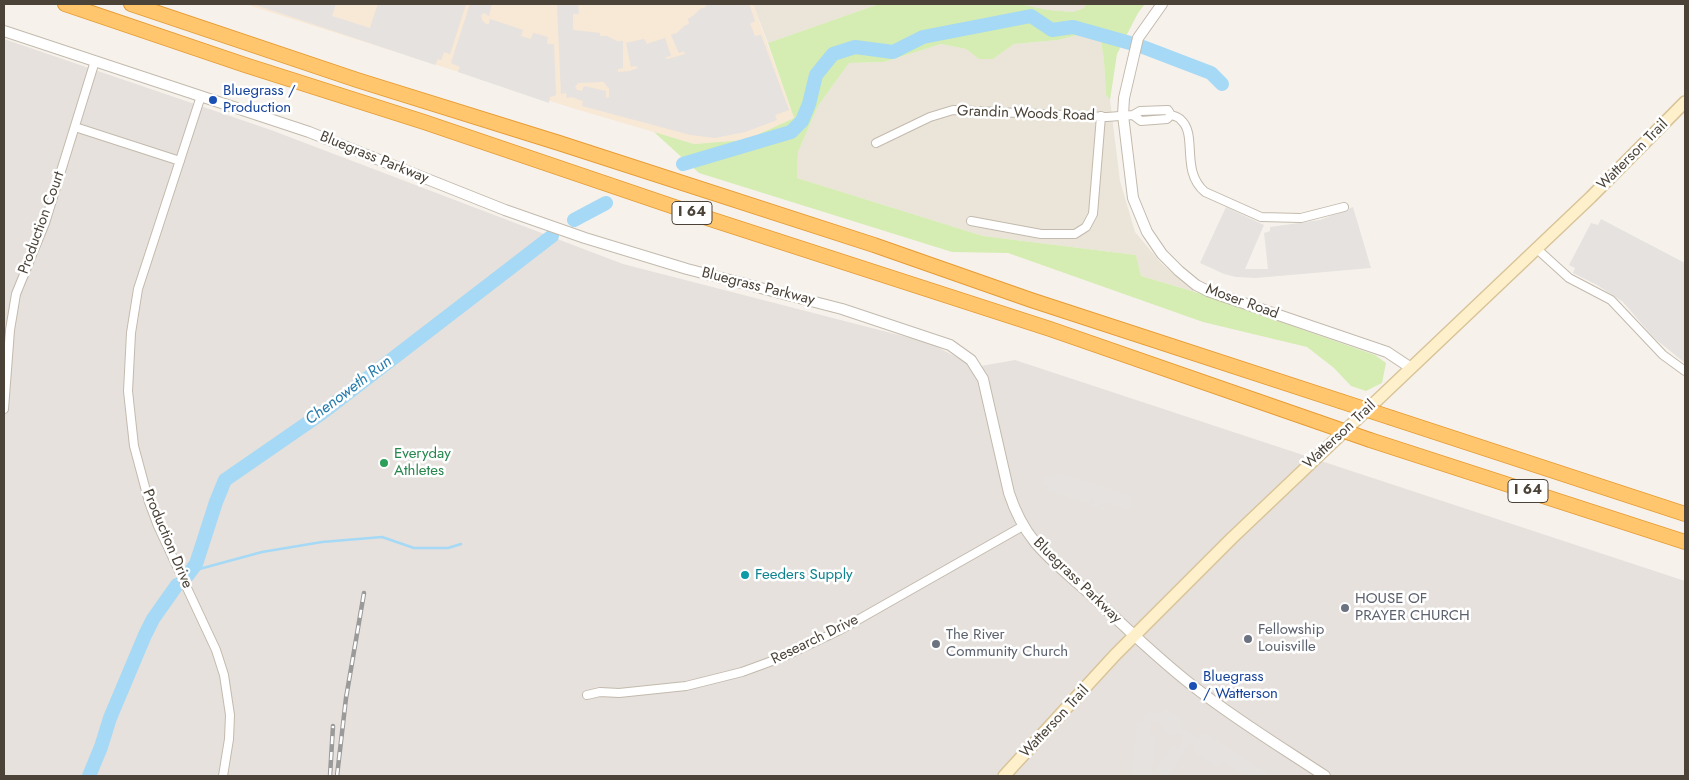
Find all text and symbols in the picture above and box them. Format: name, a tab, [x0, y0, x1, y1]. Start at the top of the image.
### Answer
place label: Bluegrass / Production	[223, 82, 296, 117]
marker: Bluegrass / Production	[207, 94, 219, 106]
street label: Grandin Woods Road	[957, 103, 1095, 125]
street label: Watterson Trail	[1594, 116, 1672, 194]
street label: Bluegrass Parkway	[317, 128, 431, 188]
street label: Production Court	[15, 169, 69, 277]
road number: I 64	[672, 202, 712, 224]
street label: Bluegrass Parkway	[700, 264, 816, 310]
street label: Moser Road	[1203, 281, 1281, 323]
water label: Chenoweth Run	[302, 352, 396, 430]
street label: Watterson Trail	[1300, 397, 1380, 473]
place label: Everyday Athletes	[394, 445, 451, 480]
marker: Everyday Athletes	[378, 457, 390, 469]
road number: I 64	[1508, 480, 1548, 502]
street label: Production Drive	[138, 487, 196, 591]
street label: Bluegrass Parkway	[1029, 534, 1125, 628]
place label: Feeders Supply	[755, 566, 853, 584]
marker: Feeders Supply	[739, 569, 751, 581]
place label: HOUSE OF PRAYER CHURCH	[1355, 590, 1470, 625]
marker: HOUSE OF PRAYER CHURCH	[1339, 602, 1351, 614]
street label: Research Drive	[768, 611, 862, 669]
place label: Fellowship Louisville	[1258, 621, 1324, 656]
place label: The River Community Church	[946, 626, 1068, 661]
marker: Fellowship Louisville	[1242, 633, 1254, 645]
marker: The River Community Church	[930, 638, 942, 650]
place label: Bluegrass / Watterson	[1203, 668, 1278, 703]
marker: Bluegrass / Watterson	[1187, 680, 1199, 692]
street label: Watterson Trail	[1017, 682, 1093, 762]

